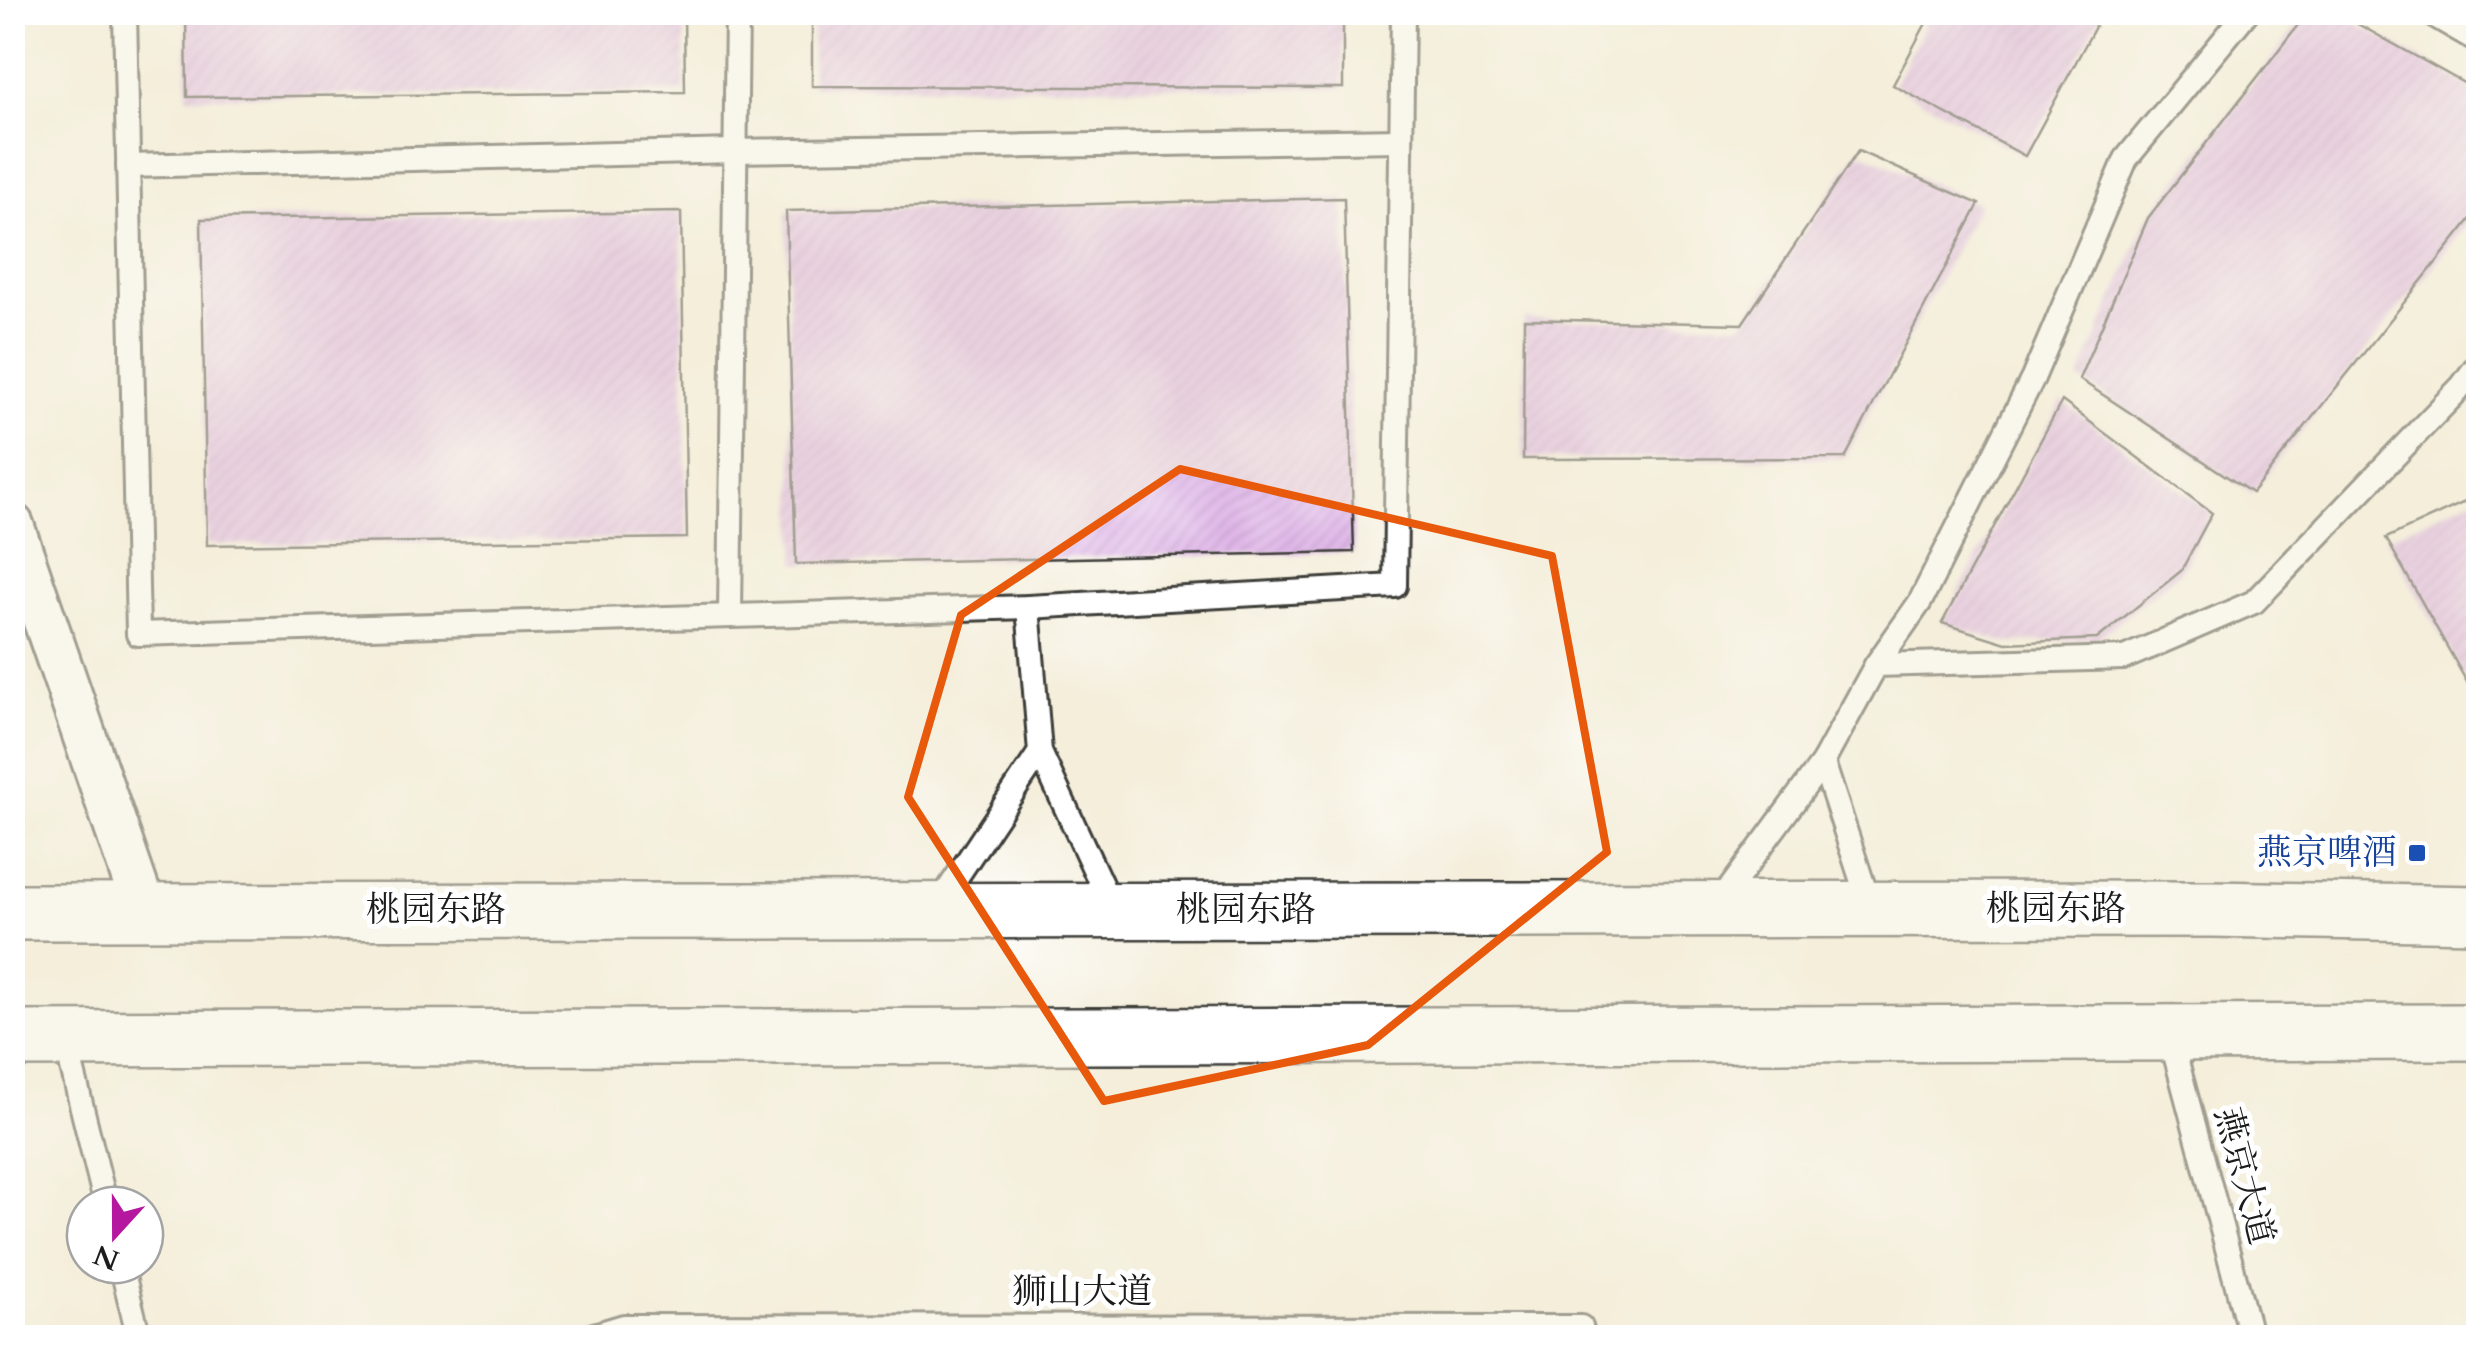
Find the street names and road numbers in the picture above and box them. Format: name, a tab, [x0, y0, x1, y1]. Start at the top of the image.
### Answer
street label: 桃园东路	[1986, 885, 2126, 933]
street label: 桃园东路	[366, 886, 506, 934]
street label: 桃园东路	[1176, 886, 1316, 934]
street label: 燕京大道	[2203, 1102, 2285, 1250]
street label: 狮山大道	[1012, 1268, 1152, 1316]

